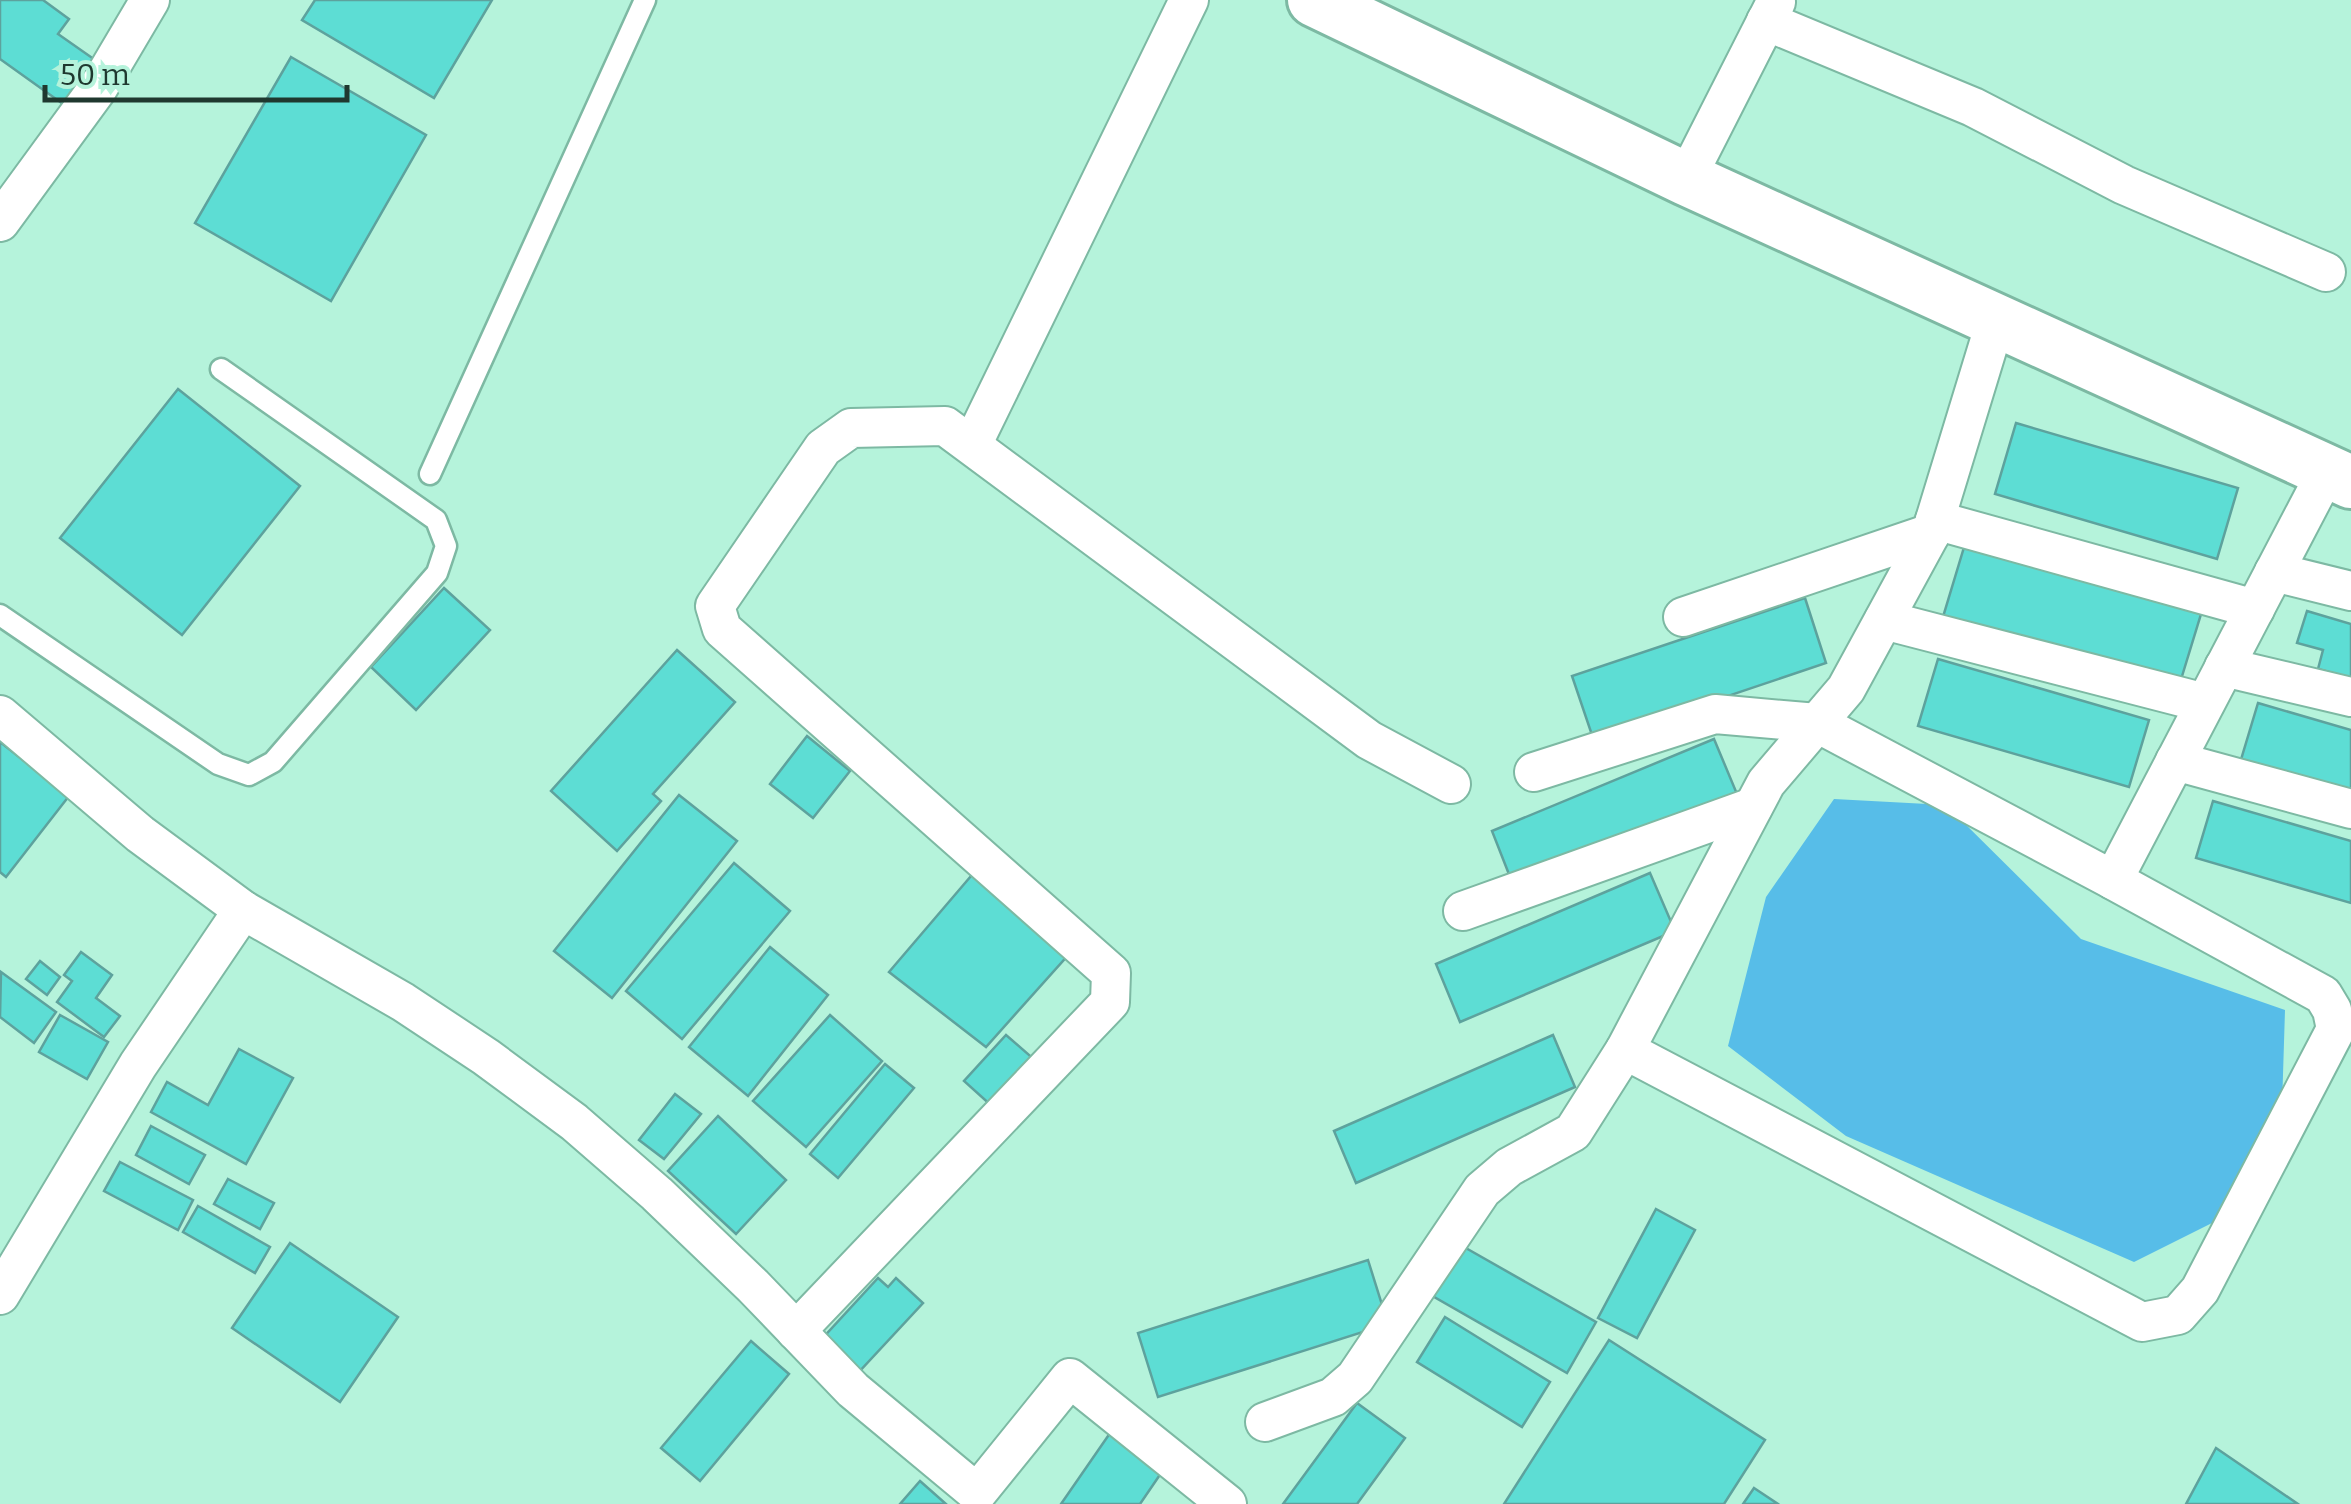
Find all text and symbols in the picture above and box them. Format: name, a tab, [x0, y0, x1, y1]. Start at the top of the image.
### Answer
scale bar	[45, 40, 348, 102]
text: 50 m	[60, 57, 130, 93]

